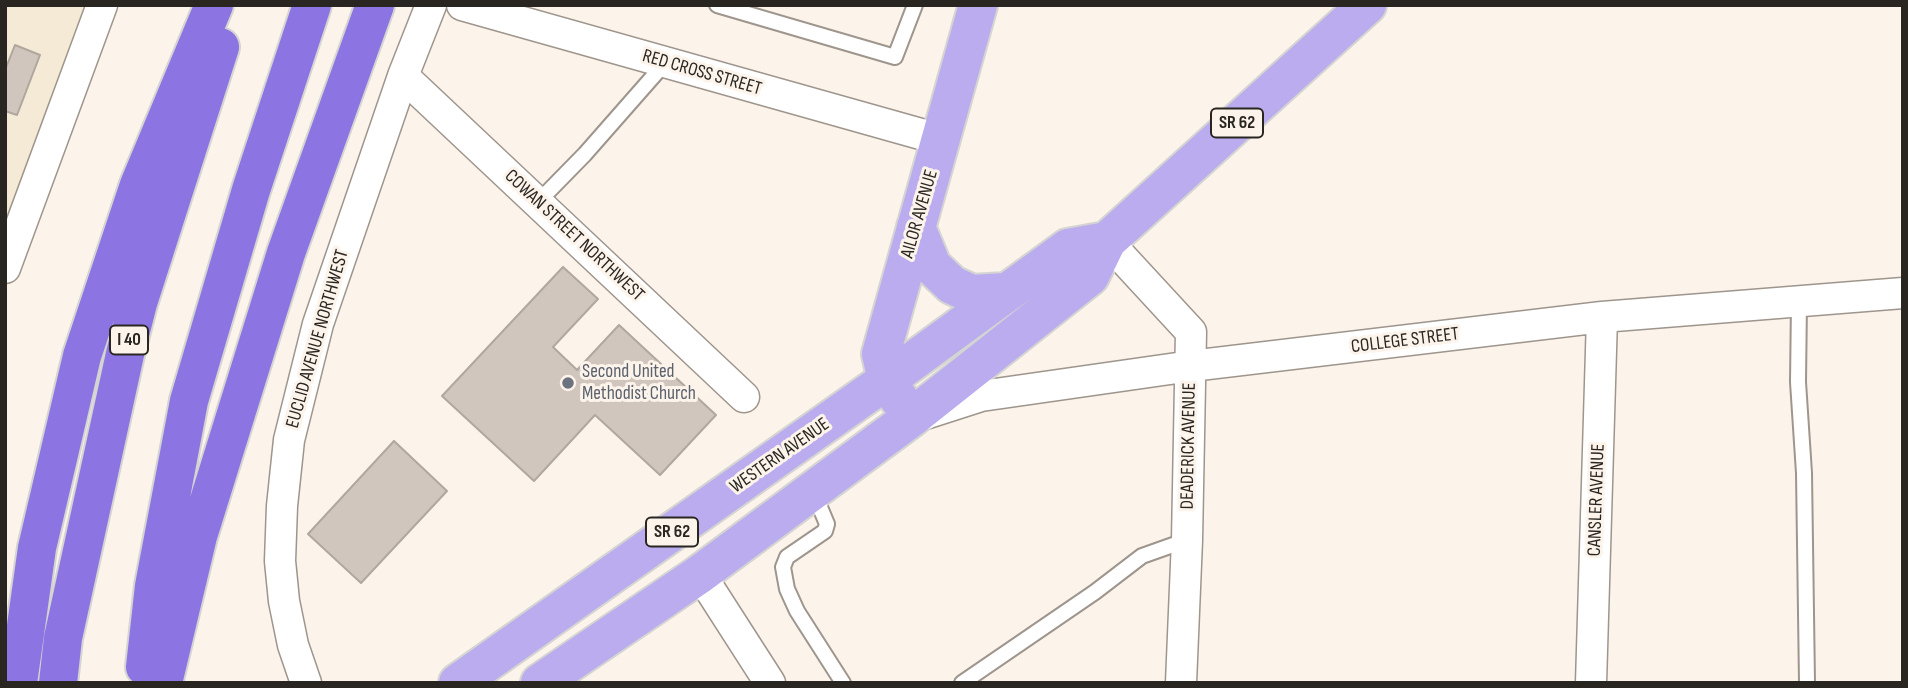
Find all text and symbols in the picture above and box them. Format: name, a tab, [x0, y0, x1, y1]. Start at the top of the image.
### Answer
street label: RED CROSS STREET	[640, 45, 764, 101]
road number: SR 62	[1211, 109, 1263, 138]
street label: COWAN STREET NORTHWEST	[499, 165, 649, 307]
street label: AILOR AVENUE	[897, 167, 943, 261]
street label: EUCLID AVENUE NORTHWEST	[282, 247, 354, 431]
street label: COLLEGE STREET	[1350, 323, 1460, 359]
road number: I 40	[110, 326, 148, 354]
place label: Second United Methodist Church	[582, 361, 696, 405]
marker: Second United Methodist Church	[560, 375, 576, 391]
street label: DEADERICK AVENUE	[1176, 382, 1202, 510]
street label: WESTERN AVENUE	[726, 413, 834, 499]
street label: CANSLER AVENUE	[1584, 443, 1610, 557]
road number: SR 62	[646, 518, 698, 546]

